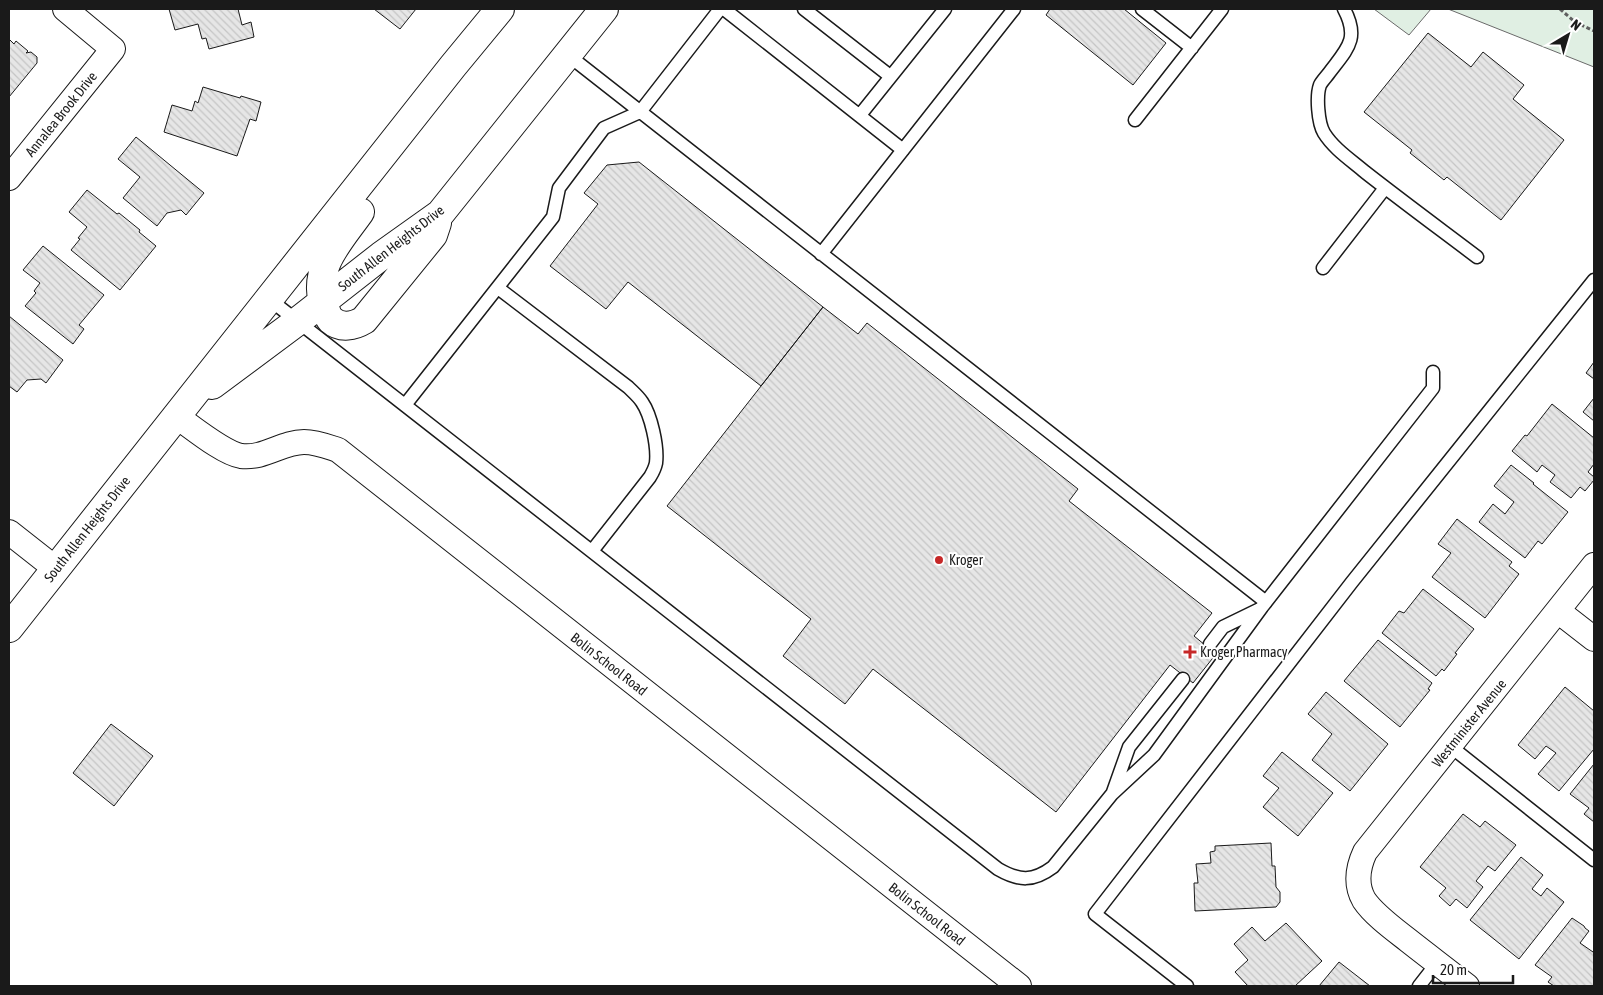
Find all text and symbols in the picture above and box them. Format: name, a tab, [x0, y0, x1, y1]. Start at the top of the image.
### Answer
north arrow	[1543, 10, 1593, 60]
text: N	[1568, 16, 1584, 34]
street label: Annalea Brook Drive	[22, 68, 100, 160]
street label: South Allen Heights Drive	[335, 202, 447, 294]
street label: South Allen Heights Drive	[41, 473, 133, 585]
place label: Kroger	[949, 552, 984, 568]
marker: Kroger	[933, 554, 945, 566]
street label: Bolin School Road	[568, 629, 650, 699]
place label: Kroger Pharmacy	[1200, 644, 1288, 660]
marker: Kroger Pharmacy	[1184, 646, 1196, 658]
street label: Westminister Avenue	[1429, 676, 1509, 770]
street label: Bolin School Road	[886, 879, 968, 949]
scale bar	[1433, 952, 1513, 984]
text: 20 m	[1440, 961, 1467, 978]

